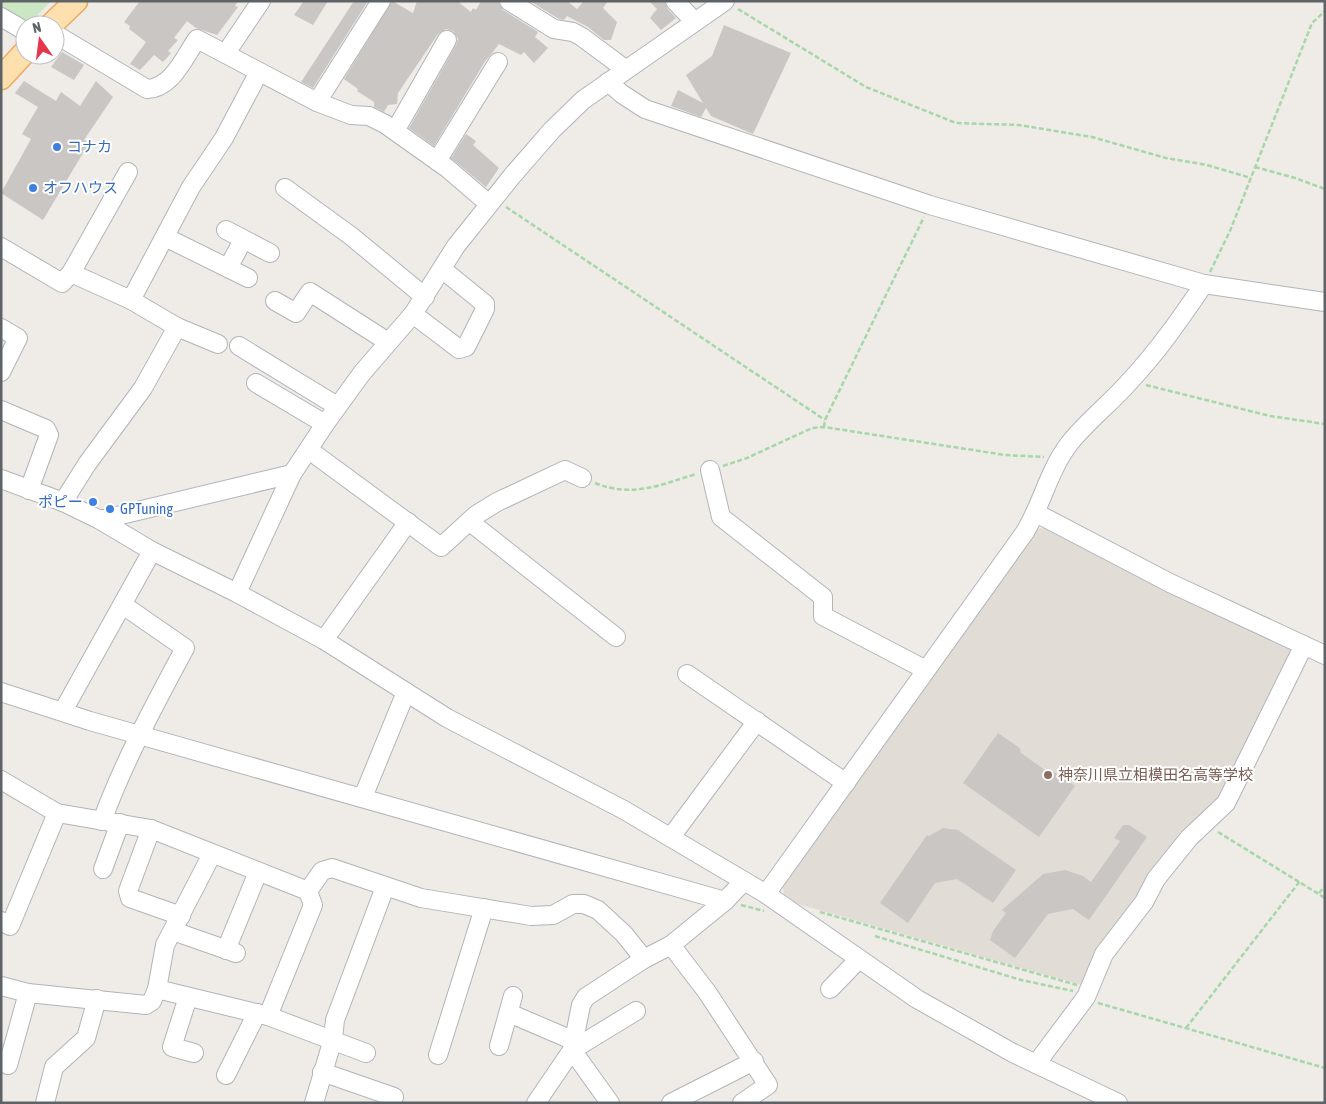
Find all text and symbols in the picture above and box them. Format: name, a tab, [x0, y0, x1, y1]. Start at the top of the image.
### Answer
north arrow	[15, 15, 65, 65]
text: N	[31, 19, 43, 36]
place label: コナカ	[67, 138, 112, 155]
marker: コナカ	[51, 141, 63, 153]
place label: オフハウス	[43, 179, 118, 196]
marker: オフハウス	[27, 182, 39, 194]
place label: ポピー	[38, 493, 83, 510]
marker: ポピー	[87, 496, 99, 508]
place label: GPTuning	[120, 500, 173, 517]
marker: GPTuning	[104, 503, 116, 515]
place label: 神奈川県立相模田名高等学校	[1058, 766, 1253, 783]
marker: 神奈川県立相模田名高等学校	[1042, 769, 1054, 781]

